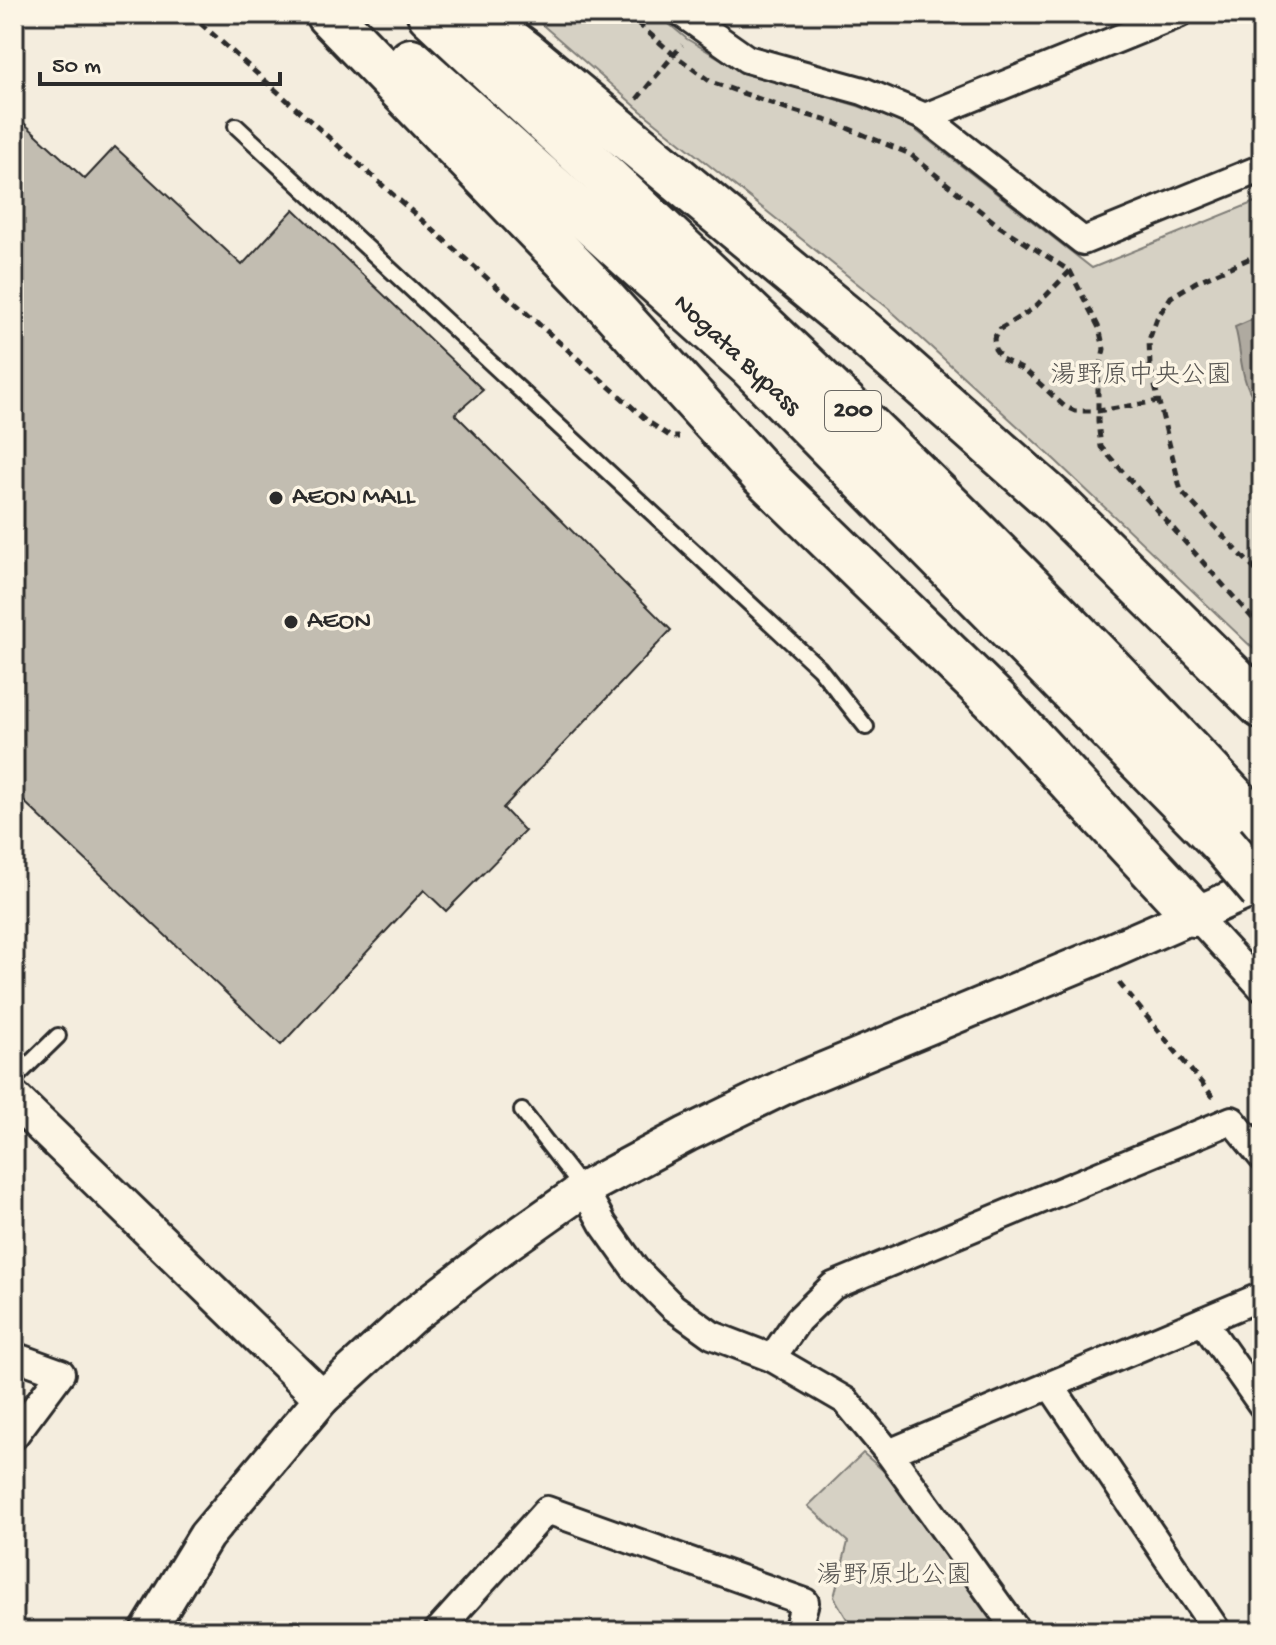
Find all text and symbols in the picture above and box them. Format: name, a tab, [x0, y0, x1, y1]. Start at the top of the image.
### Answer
scale bar	[40, 36, 280, 86]
text: 50 m	[52, 53, 101, 82]
street label: Nogata Bypass	[666, 289, 807, 424]
park label: 湯野原中央公園	[1050, 360, 1232, 393]
road number: 200	[825, 391, 881, 431]
place label: AEON MALL	[292, 483, 416, 514]
marker: AEON MALL	[267, 489, 285, 507]
place label: AEON	[307, 607, 371, 638]
marker: AEON	[282, 613, 300, 631]
park label: 湯野原北公園	[816, 1562, 972, 1593]

